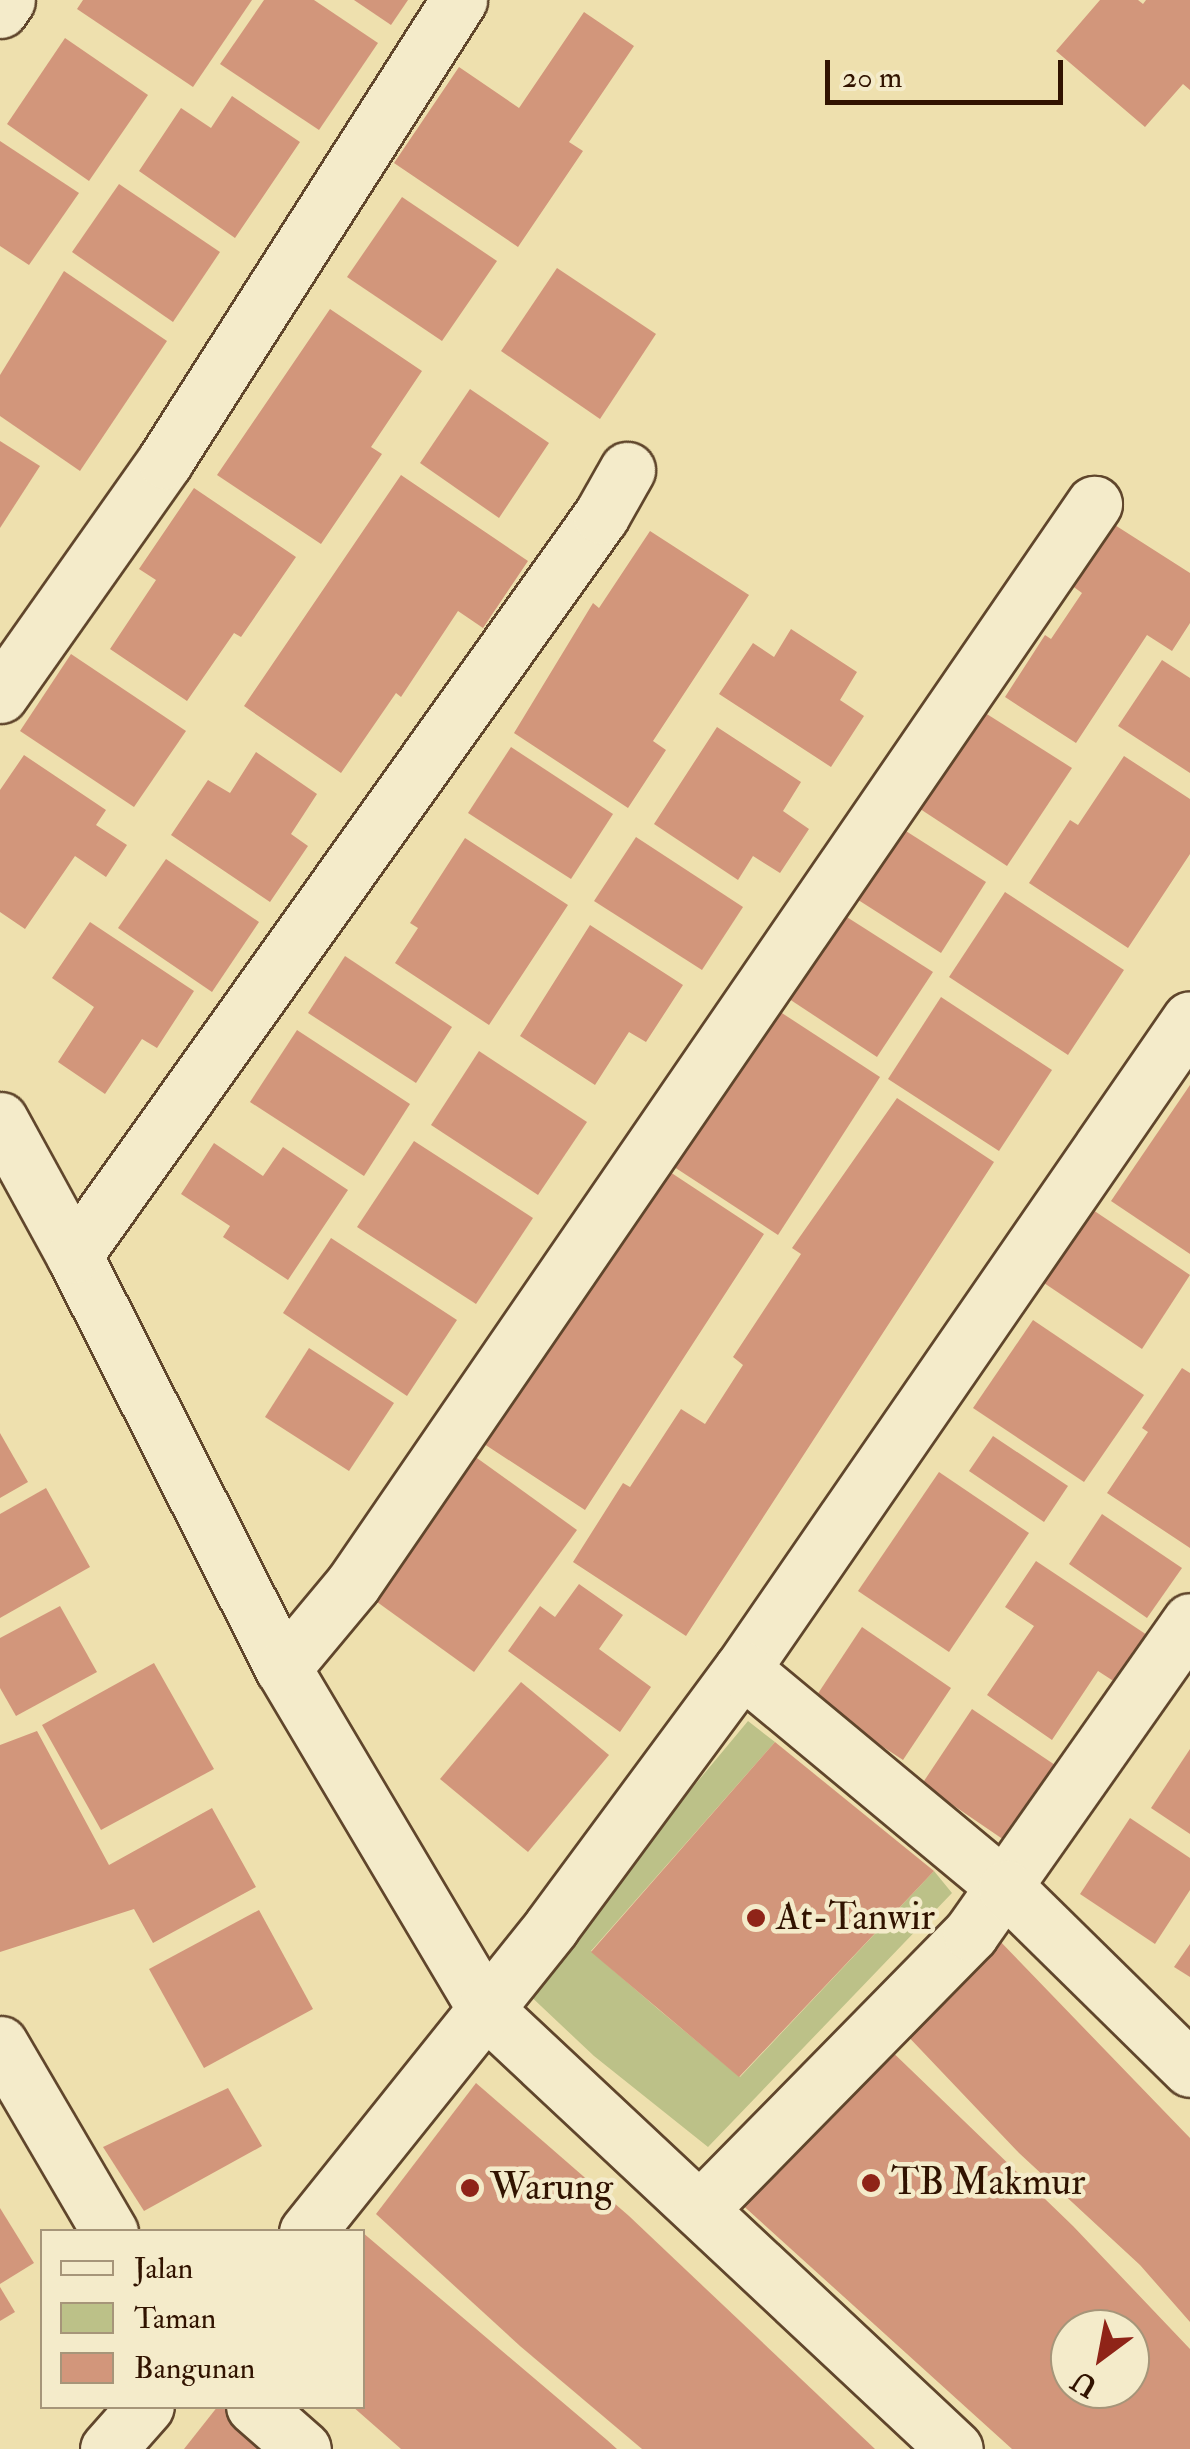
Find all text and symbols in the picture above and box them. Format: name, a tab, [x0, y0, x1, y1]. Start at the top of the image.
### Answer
scale bar	[830, 40, 1068, 102]
text: 20 m	[842, 59, 902, 96]
place label: At-Tanwir	[776, 1895, 935, 1941]
marker: At-Tanwir	[745, 1907, 767, 1929]
place label: TB Makmur	[891, 2160, 1085, 2206]
place label: Warung	[490, 2165, 613, 2211]
marker: TB Makmur	[860, 2172, 882, 2194]
marker: Warung	[459, 2177, 481, 2199]
legend	[40, 2229, 365, 2409]
text: Jalan	[134, 2250, 193, 2287]
text: Taman	[134, 2300, 216, 2337]
north arrow	[1050, 2309, 1150, 2409]
text: Bangunan	[134, 2350, 255, 2387]
text: U	[1066, 2362, 1104, 2404]

